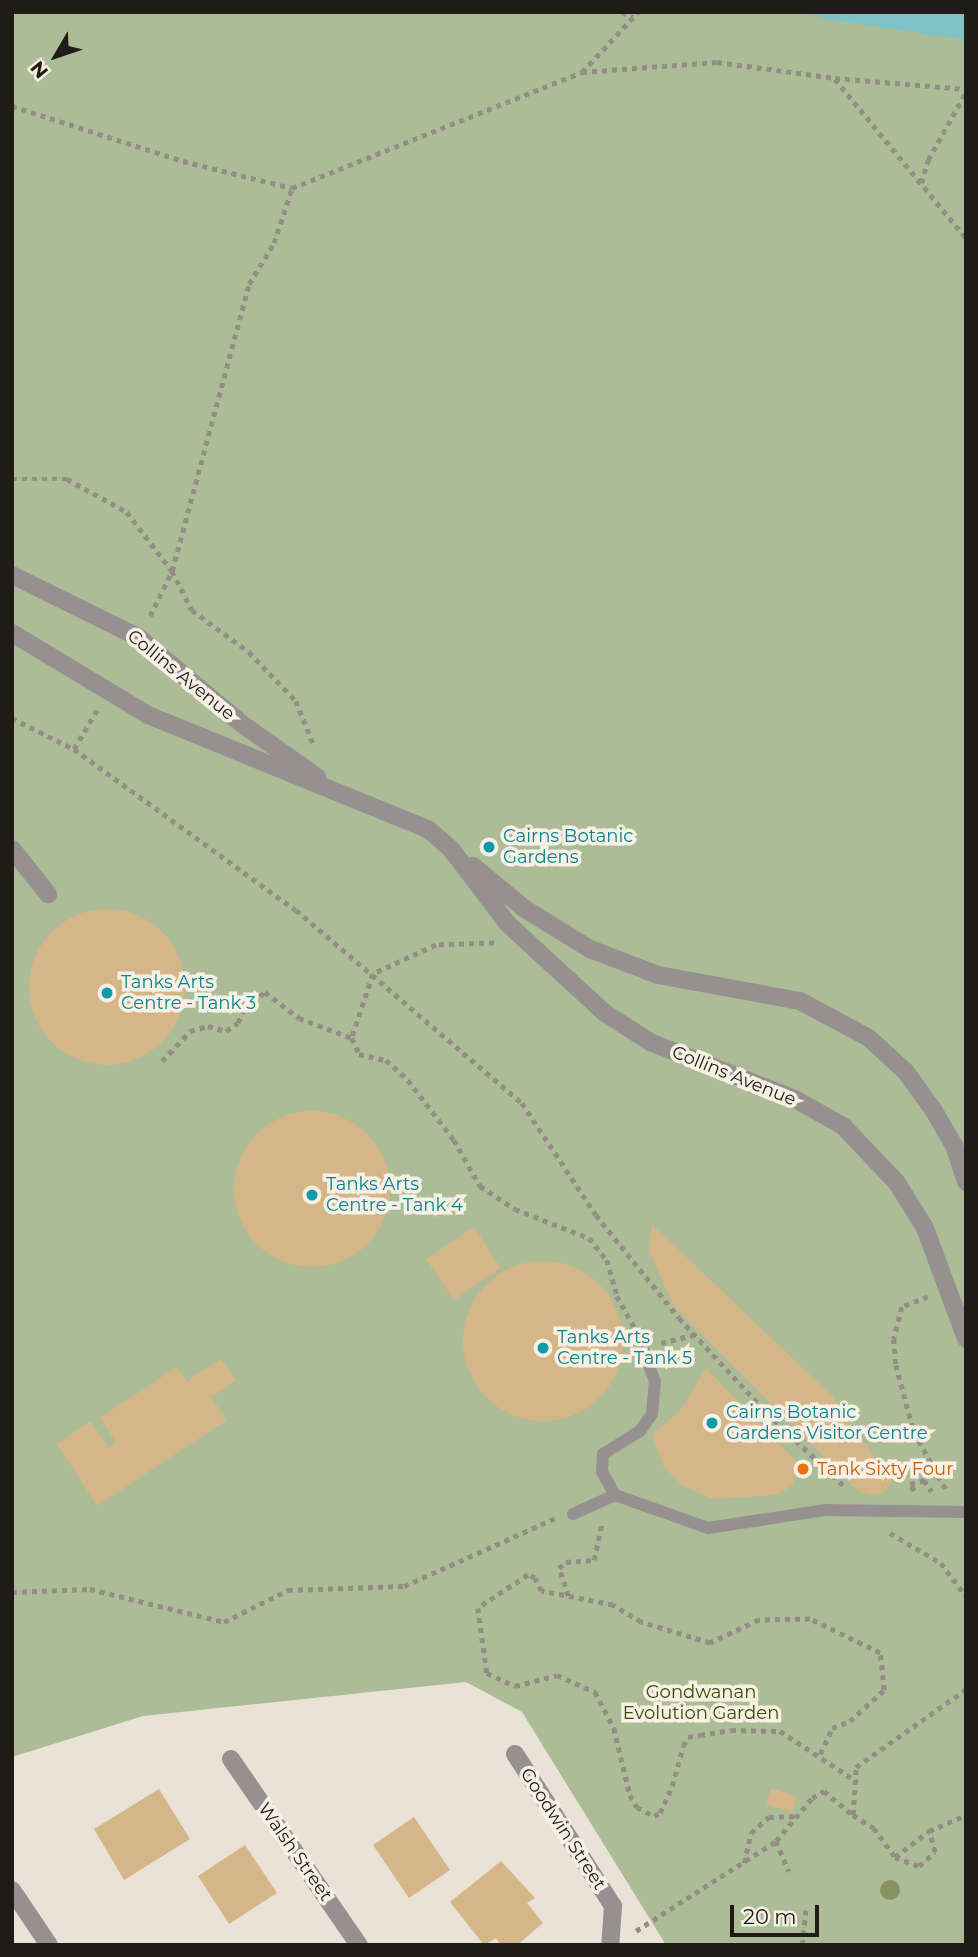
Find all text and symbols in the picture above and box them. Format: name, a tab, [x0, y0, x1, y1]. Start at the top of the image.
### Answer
north arrow	[21, 21, 91, 91]
text: N	[26, 56, 53, 83]
street label: Collins Avenue	[123, 625, 239, 725]
place label: Cairns Botanic Gardens	[503, 826, 633, 868]
marker: Cairns Botanic Gardens	[481, 839, 497, 855]
place label: Tanks Arts Centre - Tank 3	[121, 972, 256, 1014]
marker: Tanks Arts Centre - Tank 3	[99, 985, 115, 1001]
street label: Collins Avenue	[669, 1041, 799, 1111]
place label: Tanks Arts Centre - Tank 4	[326, 1174, 463, 1216]
marker: Tanks Arts Centre - Tank 4	[304, 1187, 320, 1203]
place label: Tanks Arts Centre - Tank 5	[557, 1327, 692, 1370]
marker: Tanks Arts Centre - Tank 5	[535, 1340, 551, 1356]
place label: Cairns Botanic Gardens Visitor Centre	[726, 1402, 928, 1444]
marker: Cairns Botanic Gardens Visitor Centre	[704, 1415, 720, 1431]
place label: Tank Sixty Four	[817, 1458, 953, 1480]
marker: Tank Sixty Four	[795, 1461, 811, 1477]
park label: Gondwanan Evolution Garden	[623, 1682, 779, 1724]
street label: Goodwin Street	[516, 1764, 610, 1894]
street label: Walsh Street	[253, 1799, 337, 1905]
scale bar	[733, 1890, 822, 1934]
text: 20 m	[743, 1904, 797, 1929]

